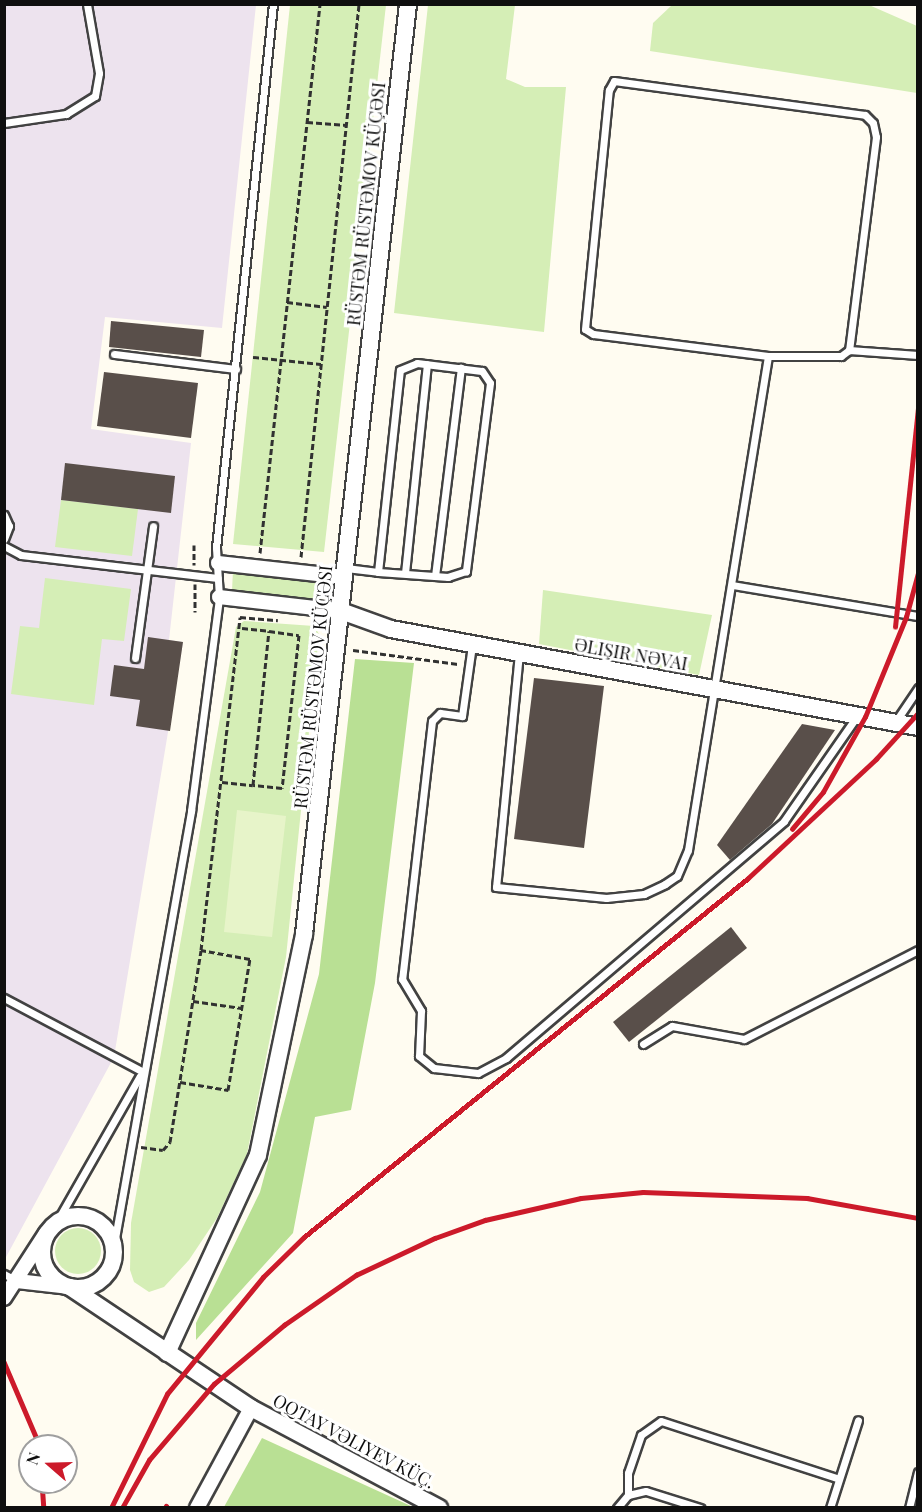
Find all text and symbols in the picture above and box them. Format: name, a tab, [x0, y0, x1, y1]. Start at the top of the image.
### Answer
street label: RÜSTƏM RÜSTƏMOV KÜÇƏSI	[342, 81, 390, 327]
street label: RÜSTƏM RÜSTƏMOV KÜÇƏSI	[289, 564, 337, 810]
street label: ƏLIŞIR NƏVAI	[573, 633, 689, 675]
street label: OQTAY VƏLIYEV KÜÇ.	[269, 1389, 439, 1493]
north arrow	[18, 1434, 78, 1494]
text: N	[21, 1449, 44, 1467]

